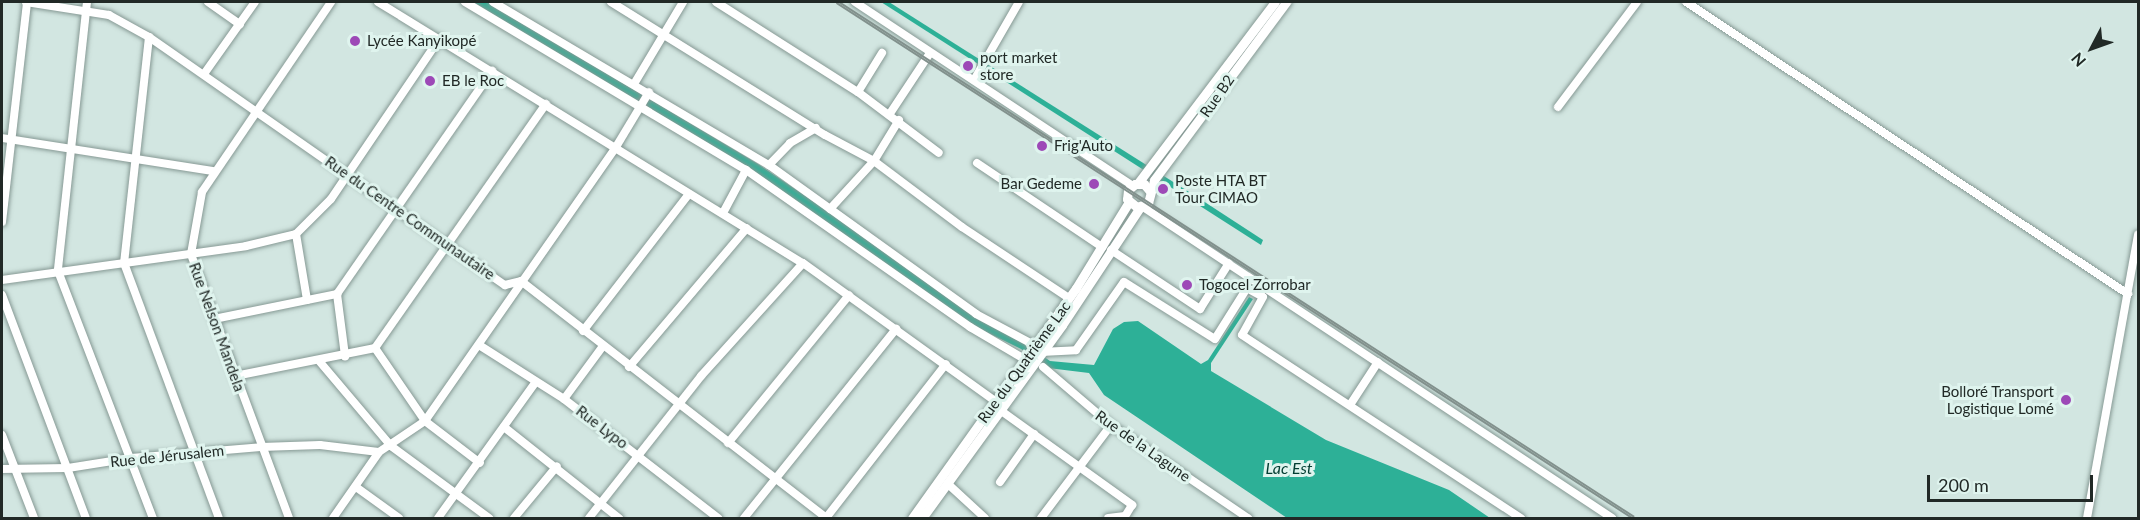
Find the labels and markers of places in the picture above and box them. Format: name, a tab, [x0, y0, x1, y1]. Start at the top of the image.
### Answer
place label: Lycée Kanyikopé	[367, 32, 476, 50]
marker: Lycée Kanyikopé	[348, 34, 362, 48]
place label: port market store	[980, 48, 1057, 83]
marker: port market store	[961, 59, 975, 73]
place label: EB le Roc	[442, 72, 504, 90]
marker: EB le Roc	[423, 74, 437, 88]
place label: Frig'Auto	[1054, 137, 1113, 155]
marker: Frig'Auto	[1035, 139, 1049, 153]
place label: Poste HTA BT Tour CIMAO	[1175, 171, 1267, 206]
place label: Bar Gedeme	[1000, 175, 1082, 193]
marker: Bar Gedeme	[1087, 177, 1101, 191]
marker: Poste HTA BT Tour CIMAO	[1156, 182, 1170, 196]
place label: Togocel Zorrobar	[1199, 276, 1311, 294]
marker: Togocel Zorrobar	[1180, 278, 1194, 292]
place label: Bolloré Transport Logistique Lomé	[1941, 382, 2054, 417]
marker: Bolloré Transport Logistique Lomé	[2059, 393, 2073, 407]

